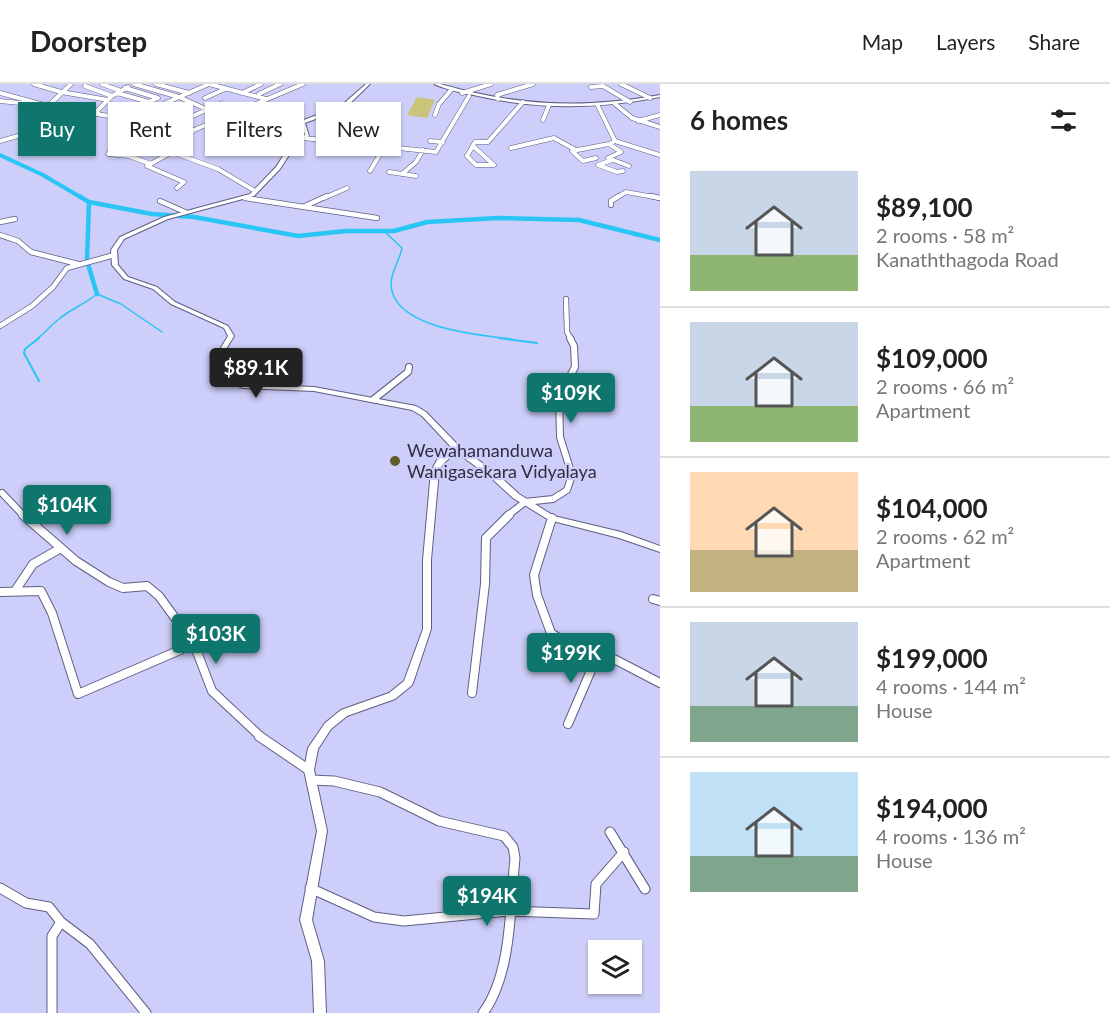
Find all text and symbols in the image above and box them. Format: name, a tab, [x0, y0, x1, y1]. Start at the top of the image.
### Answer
text: Doorstep	[30, 24, 147, 58]
text: Map	[862, 29, 903, 54]
text: Layers	[936, 29, 995, 54]
text: Share	[1028, 29, 1080, 54]
chip: Buy	[18, 102, 96, 156]
chip: Rent	[108, 102, 193, 156]
chip: Filters	[205, 102, 304, 156]
chip: New	[316, 102, 401, 156]
text: 6 homes	[690, 104, 788, 136]
icon: filters	[1047, 104, 1080, 137]
text: $89,100	[876, 191, 973, 223]
icon: home	[738, 195, 810, 267]
text: 2 rooms · 58 m²	[876, 223, 1014, 247]
text: Kanaththagoda Road	[876, 247, 1059, 271]
text: $109,000	[876, 342, 988, 374]
icon: home	[738, 346, 810, 418]
pin: $89.1K	[207, 348, 305, 399]
text: $89.1K	[224, 355, 288, 379]
pin: $109K	[529, 373, 613, 424]
text: 2 rooms · 66 m²	[876, 374, 1014, 398]
text: $109K	[541, 380, 601, 404]
text: Apartment	[876, 398, 970, 422]
place label: Wewahamanduwa Wanigasekara Vidyalaya	[407, 439, 597, 482]
marker: Wewahamanduwa Wanigasekara Vidyalaya	[388, 454, 402, 468]
pin: $104K	[25, 485, 109, 536]
text: $104K	[37, 492, 97, 516]
text: $104,000	[876, 492, 988, 524]
icon: home	[738, 496, 810, 568]
text: 2 rooms · 62 m²	[876, 524, 1014, 548]
text: Apartment	[876, 548, 970, 572]
pin: $103K	[174, 614, 258, 665]
text: $103K	[186, 621, 246, 645]
pin: $199K	[529, 633, 613, 684]
text: $199K	[541, 640, 601, 664]
text: $199,000	[876, 642, 988, 674]
icon: home	[738, 646, 810, 718]
text: 4 rooms · 144 m²	[876, 674, 1026, 698]
text: House	[876, 698, 933, 722]
text: $194,000	[876, 792, 988, 824]
icon: home	[738, 796, 810, 868]
text: 4 rooms · 136 m²	[876, 824, 1026, 848]
text: House	[876, 848, 933, 872]
pin: $194K	[445, 876, 529, 927]
text: $194K	[457, 883, 517, 907]
map controls	[588, 940, 642, 994]
button: layers	[588, 940, 642, 994]

